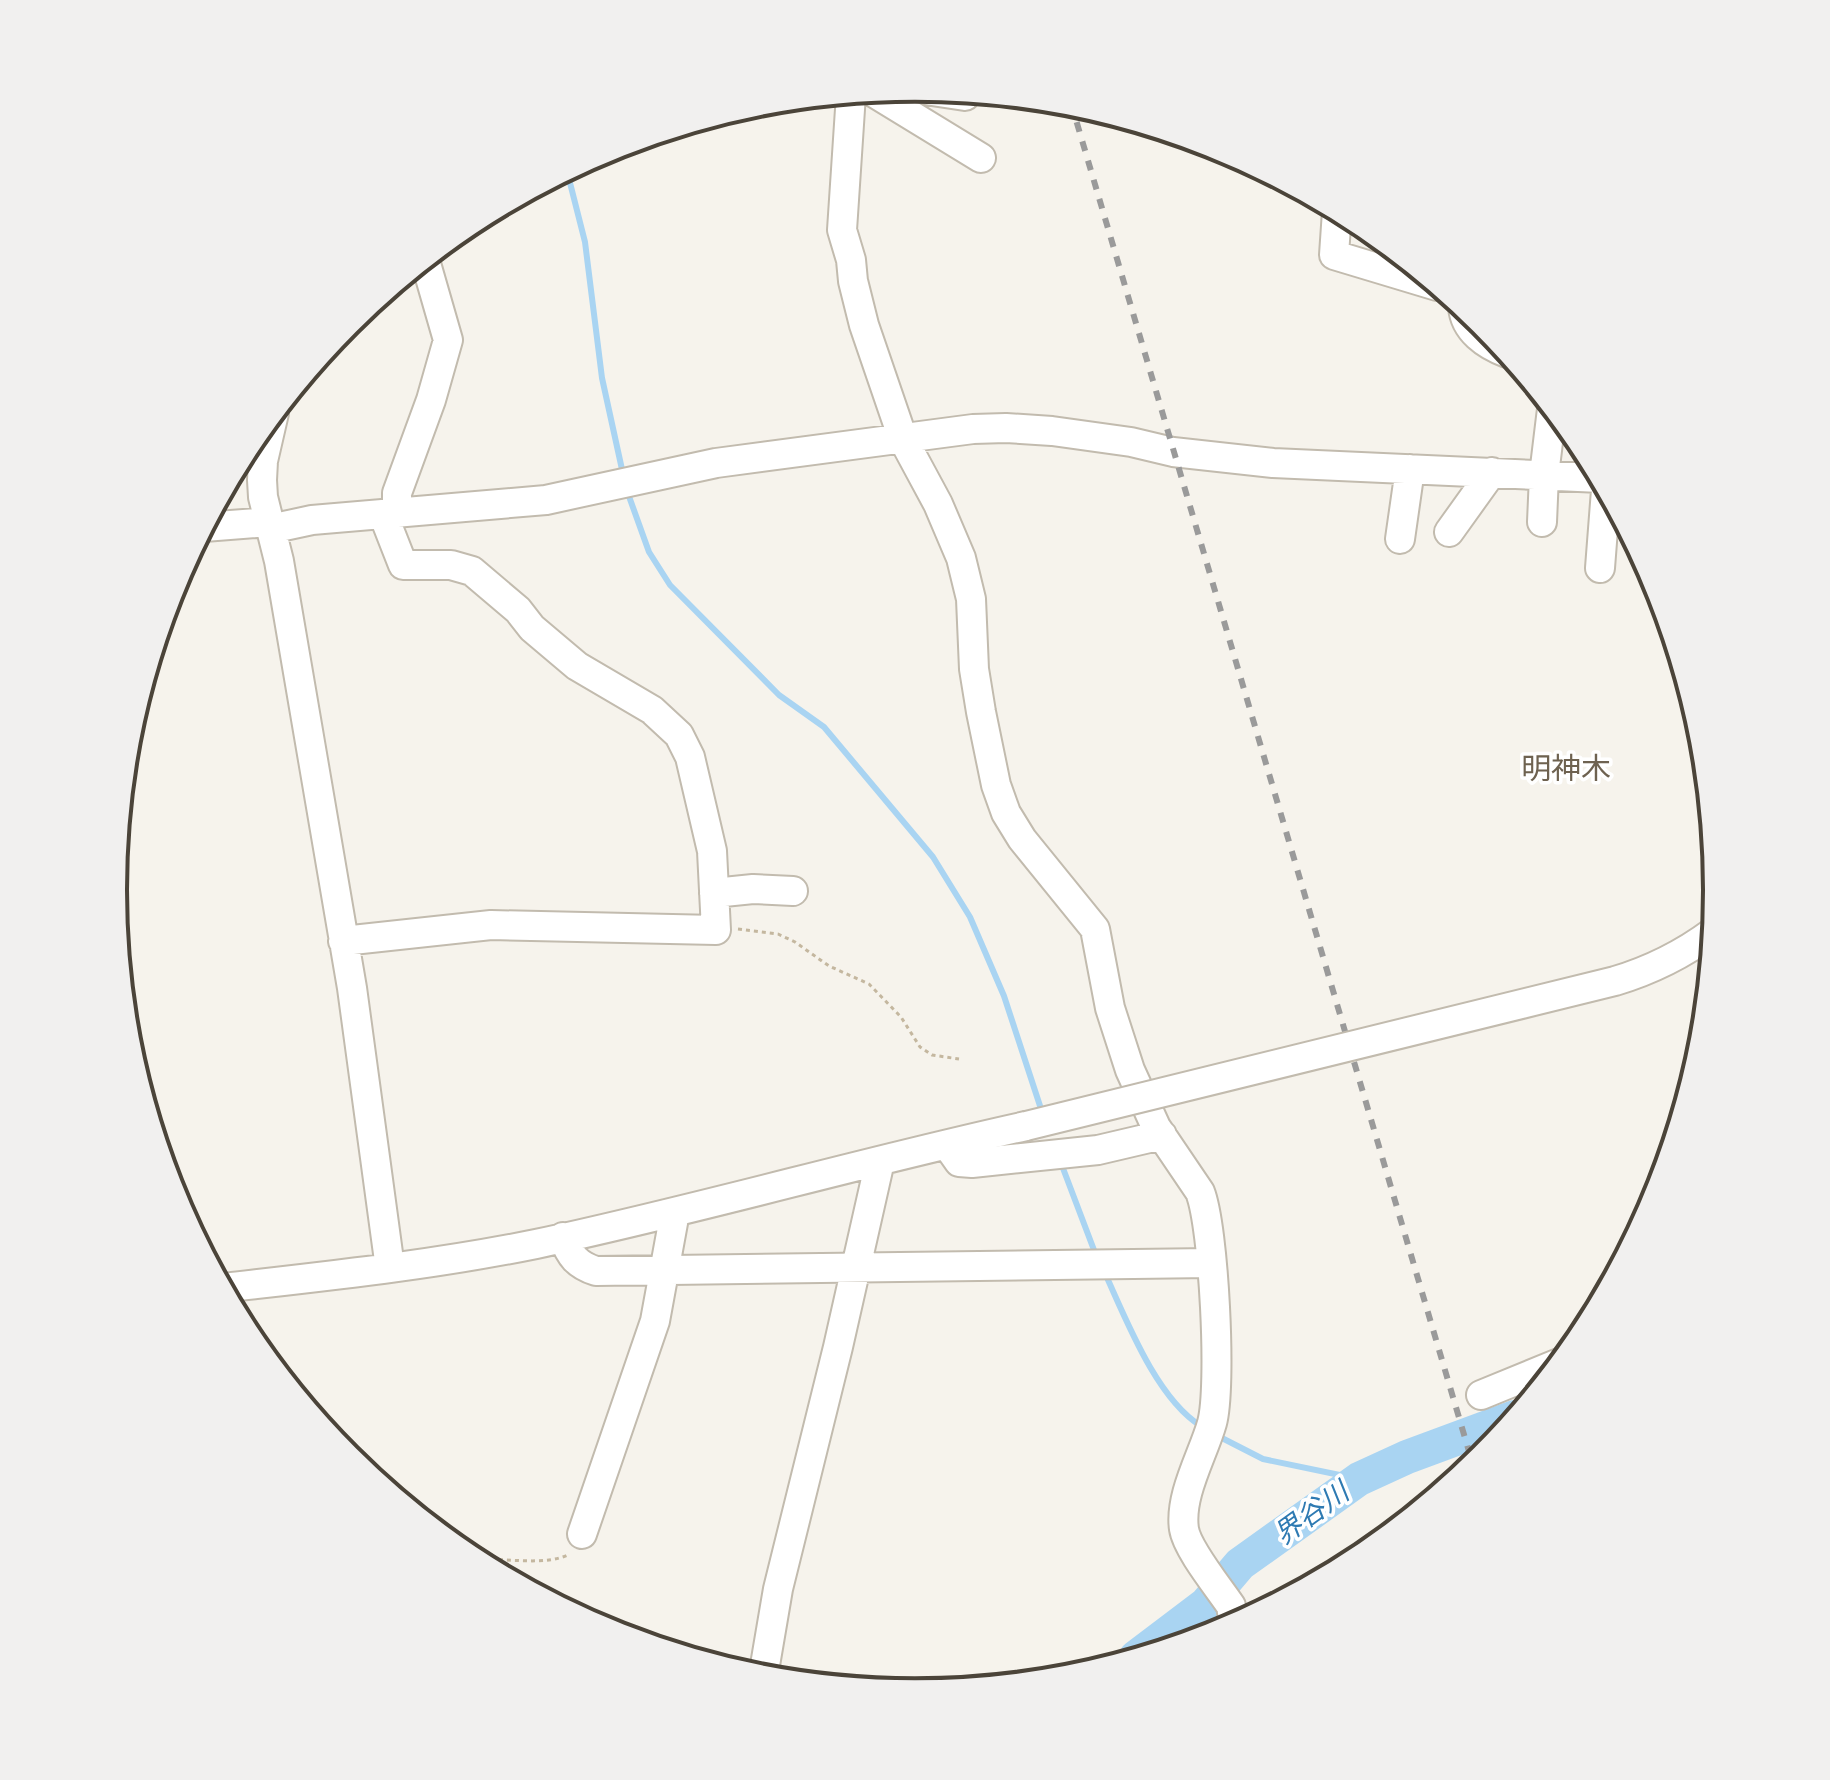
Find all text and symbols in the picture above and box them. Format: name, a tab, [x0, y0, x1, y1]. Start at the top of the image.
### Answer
district label: 明神木	[1521, 751, 1611, 785]
water label: 界谷川	[1268, 1474, 1356, 1550]

